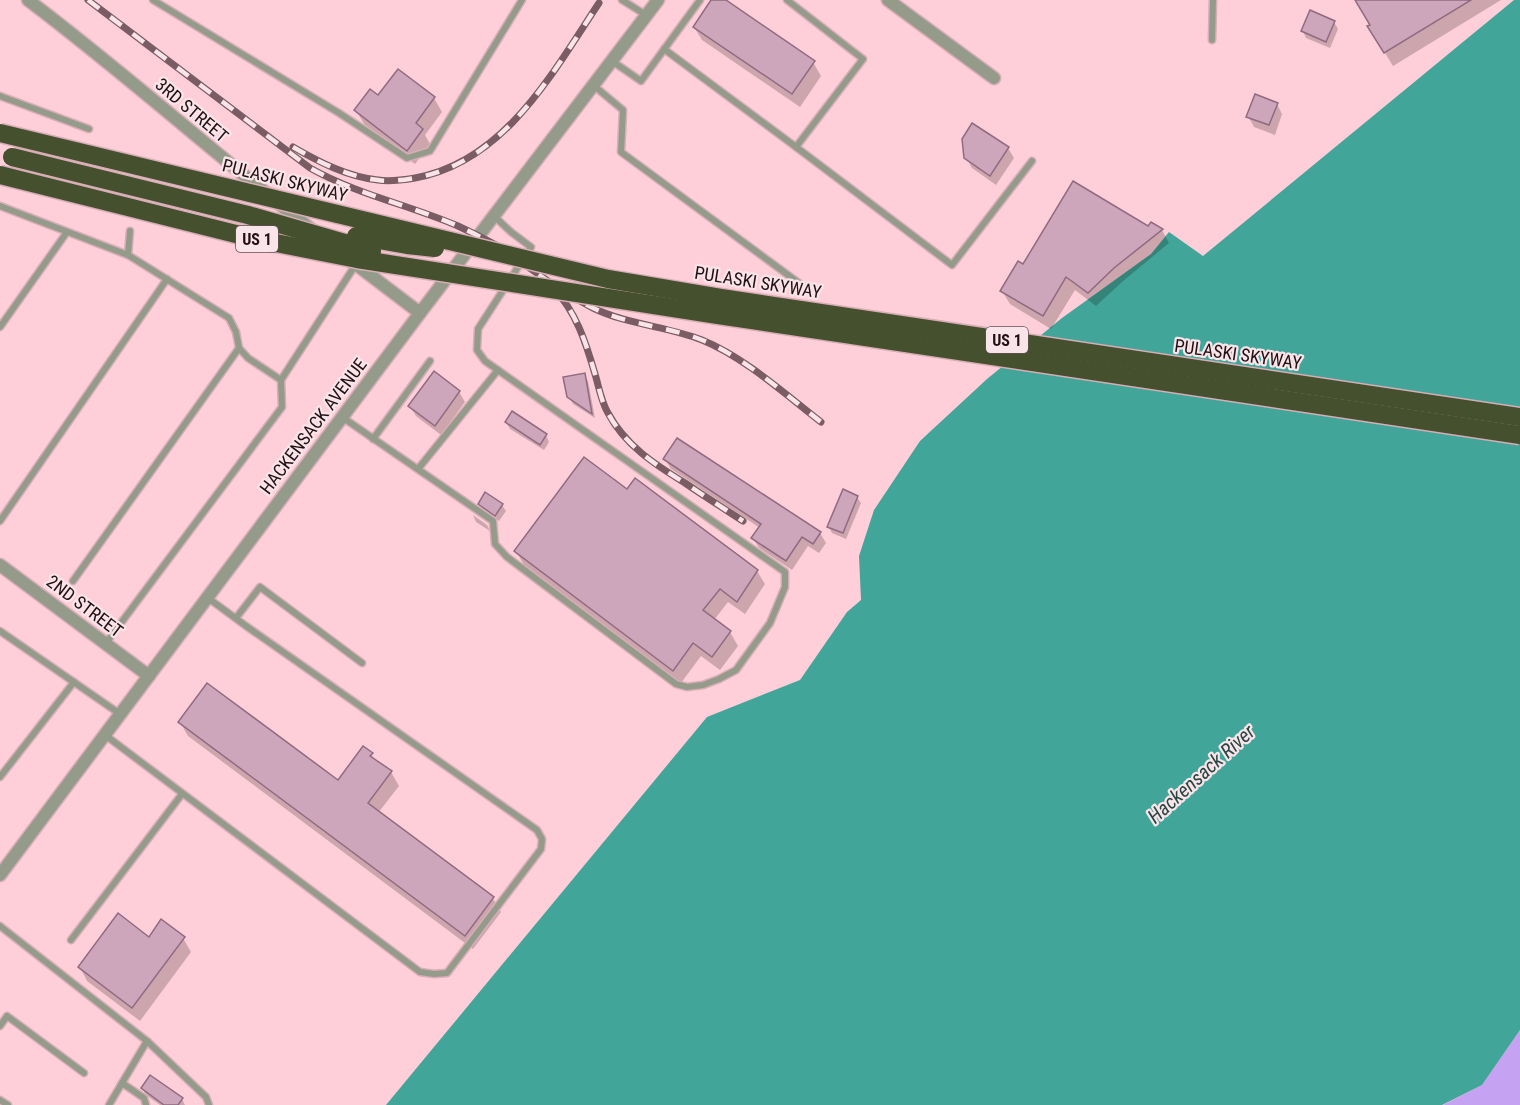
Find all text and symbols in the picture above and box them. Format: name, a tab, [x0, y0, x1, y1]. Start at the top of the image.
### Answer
street label: 3RD STREET	[151, 73, 233, 147]
street label: PULASKI SKYWAY	[220, 154, 350, 206]
road number: US 1	[236, 226, 278, 252]
street label: PULASKI SKYWAY	[693, 262, 823, 302]
road number: US 1	[986, 327, 1028, 353]
street label: PULASKI SKYWAY	[1173, 335, 1303, 373]
street label: HACKENSACK AVENUE	[255, 354, 371, 498]
street label: 2ND STREET	[43, 570, 127, 642]
water label: Hackensack River	[1143, 719, 1260, 828]

